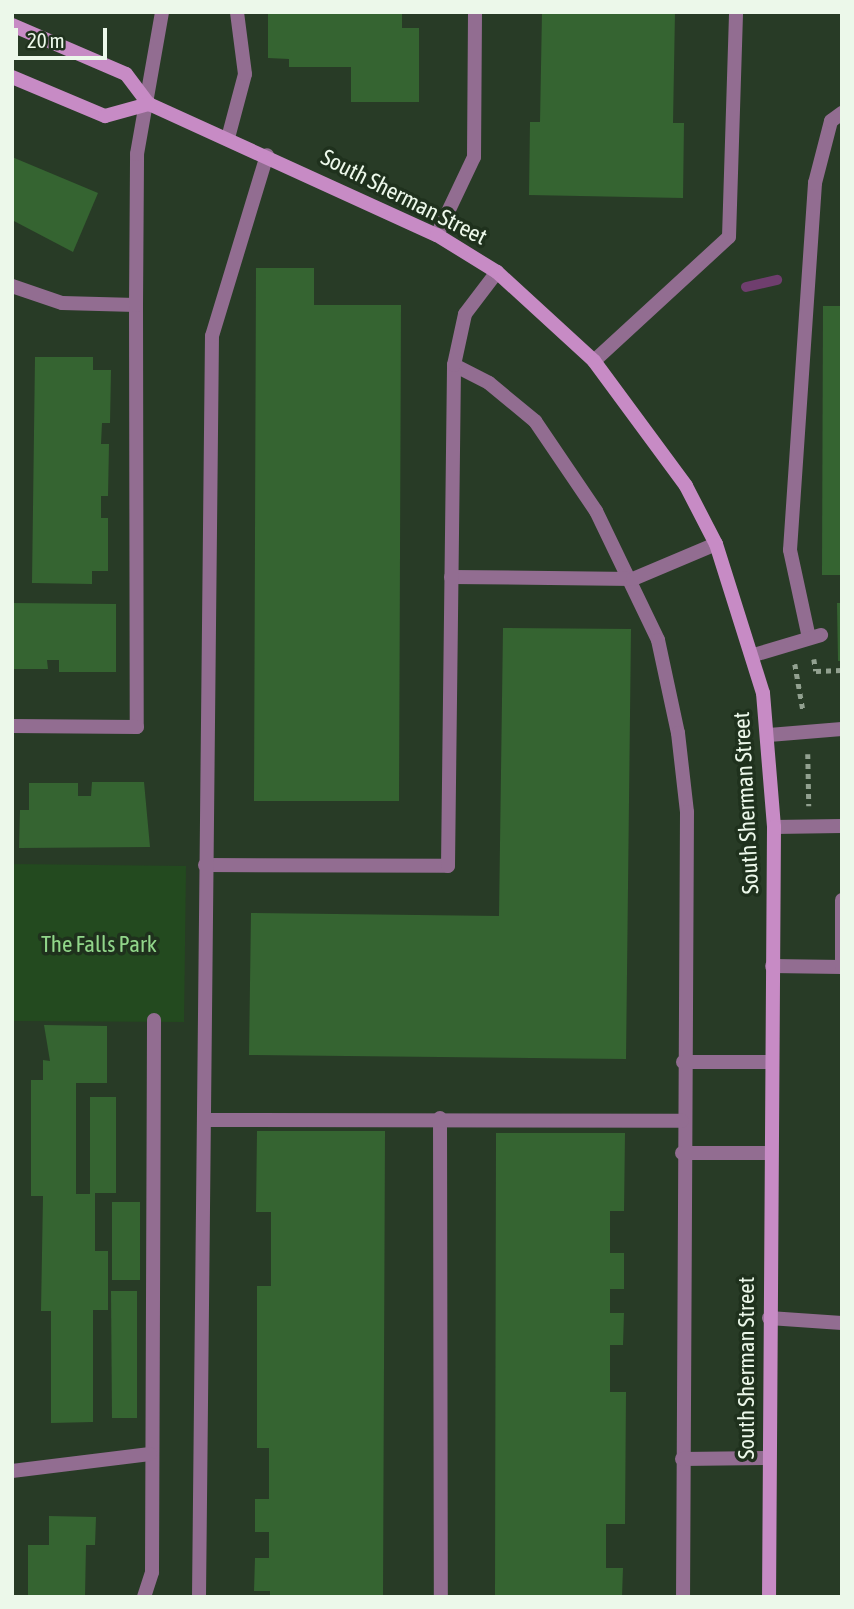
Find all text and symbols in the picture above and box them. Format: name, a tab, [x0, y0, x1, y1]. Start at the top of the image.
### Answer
scale bar	[18, 14, 110, 58]
text: 20 m	[27, 28, 65, 52]
street label: South Sherman Street	[316, 143, 492, 251]
street label: South Sherman Street	[727, 711, 765, 895]
park label: The Falls Park	[41, 930, 157, 958]
street label: South Sherman Street	[732, 1277, 760, 1459]

